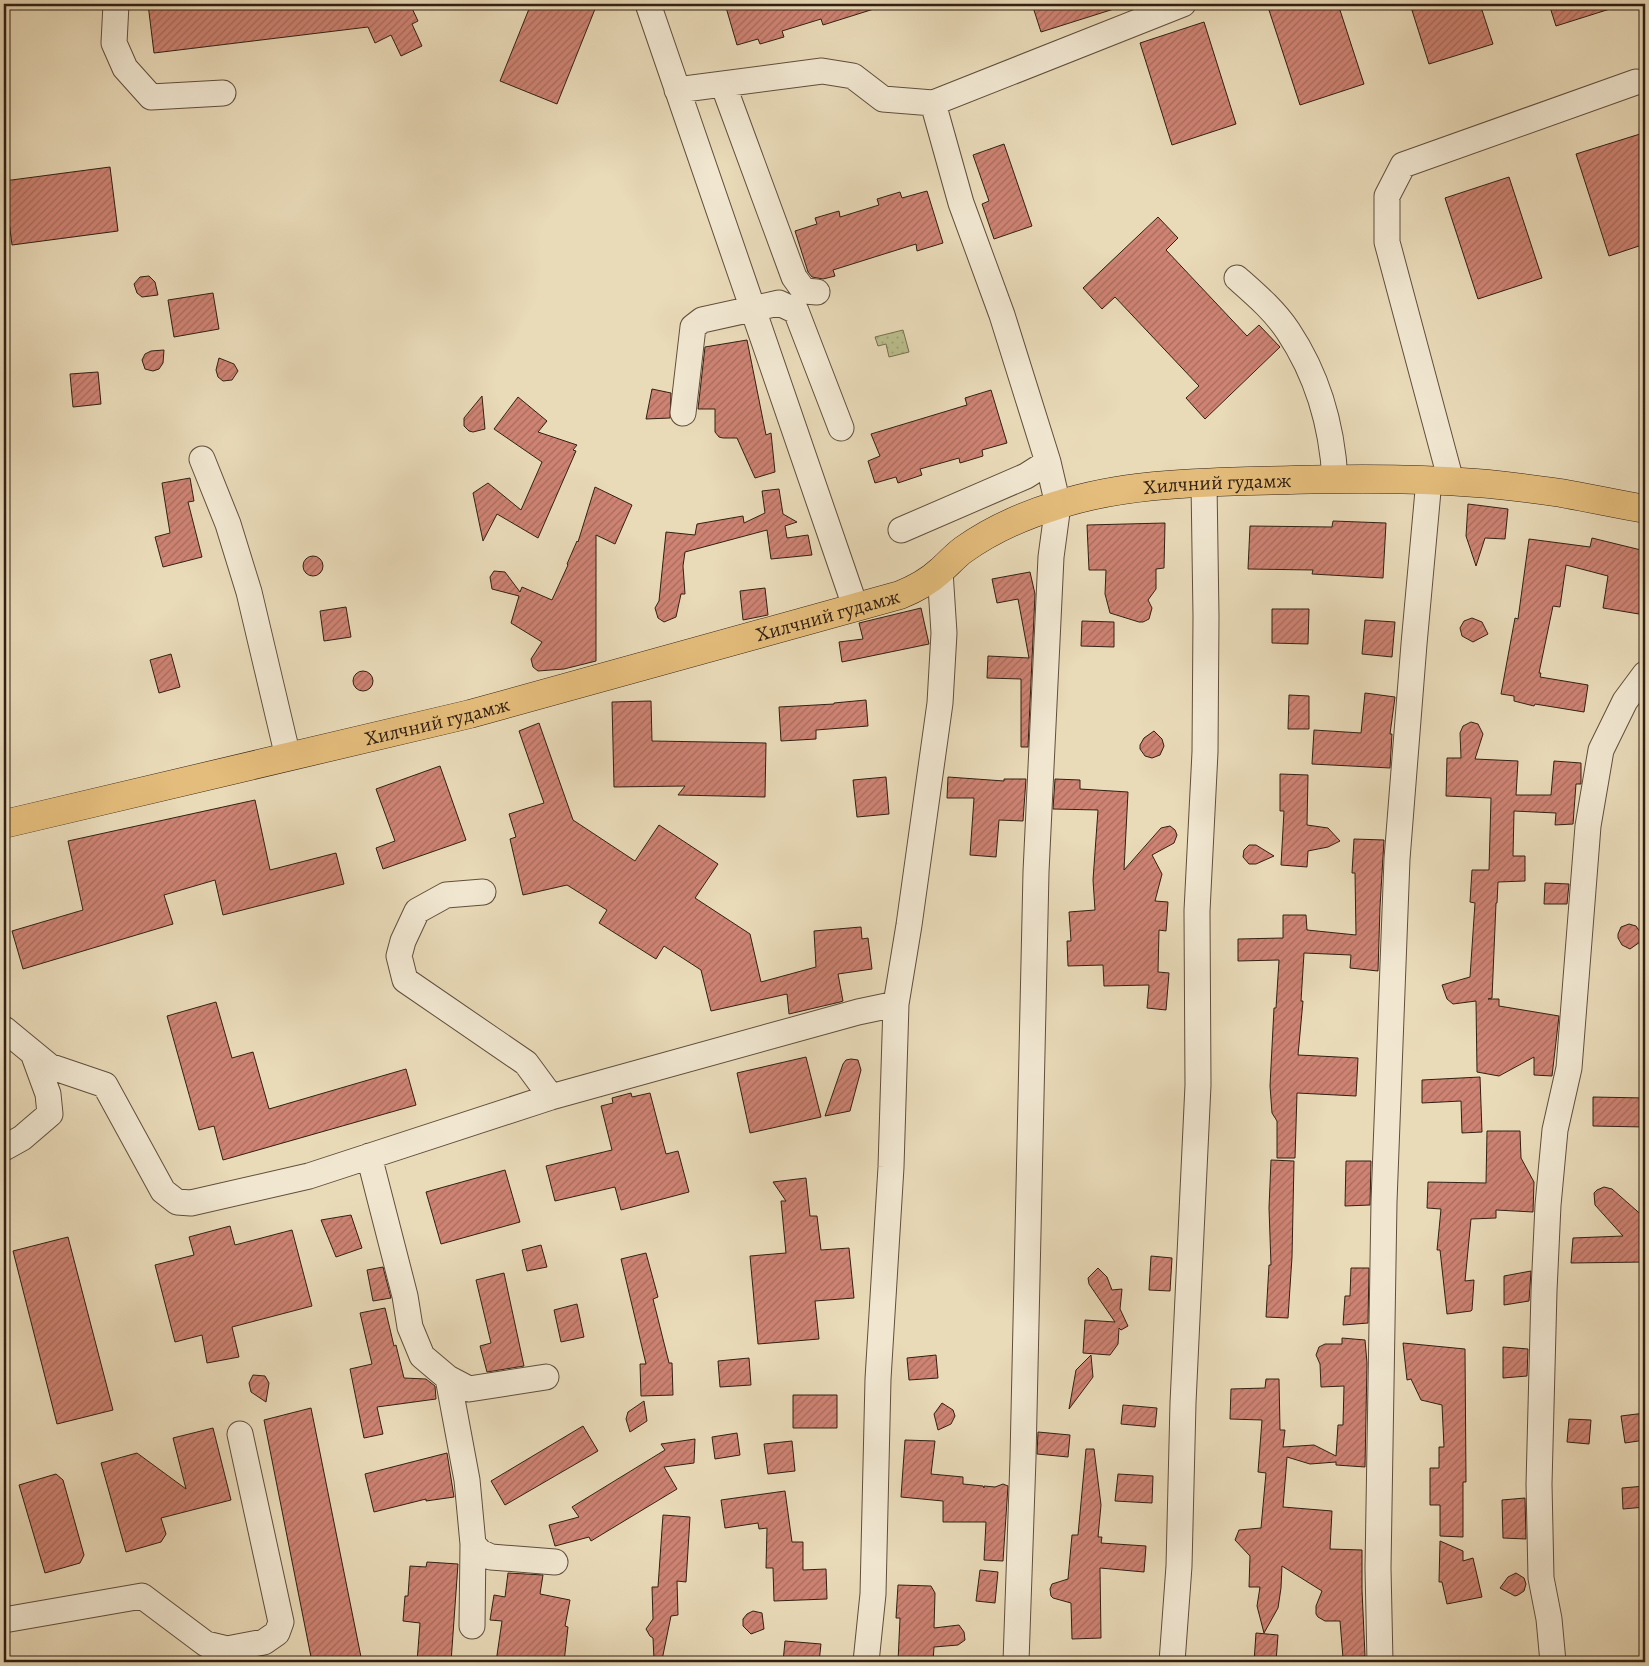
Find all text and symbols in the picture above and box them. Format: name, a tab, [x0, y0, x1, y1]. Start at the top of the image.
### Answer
street label: Хилчний гудамж	[1142, 466, 1292, 501]
street label: Хилчний гудамж	[753, 582, 903, 648]
street label: Хилчний гудамж	[362, 690, 513, 752]

